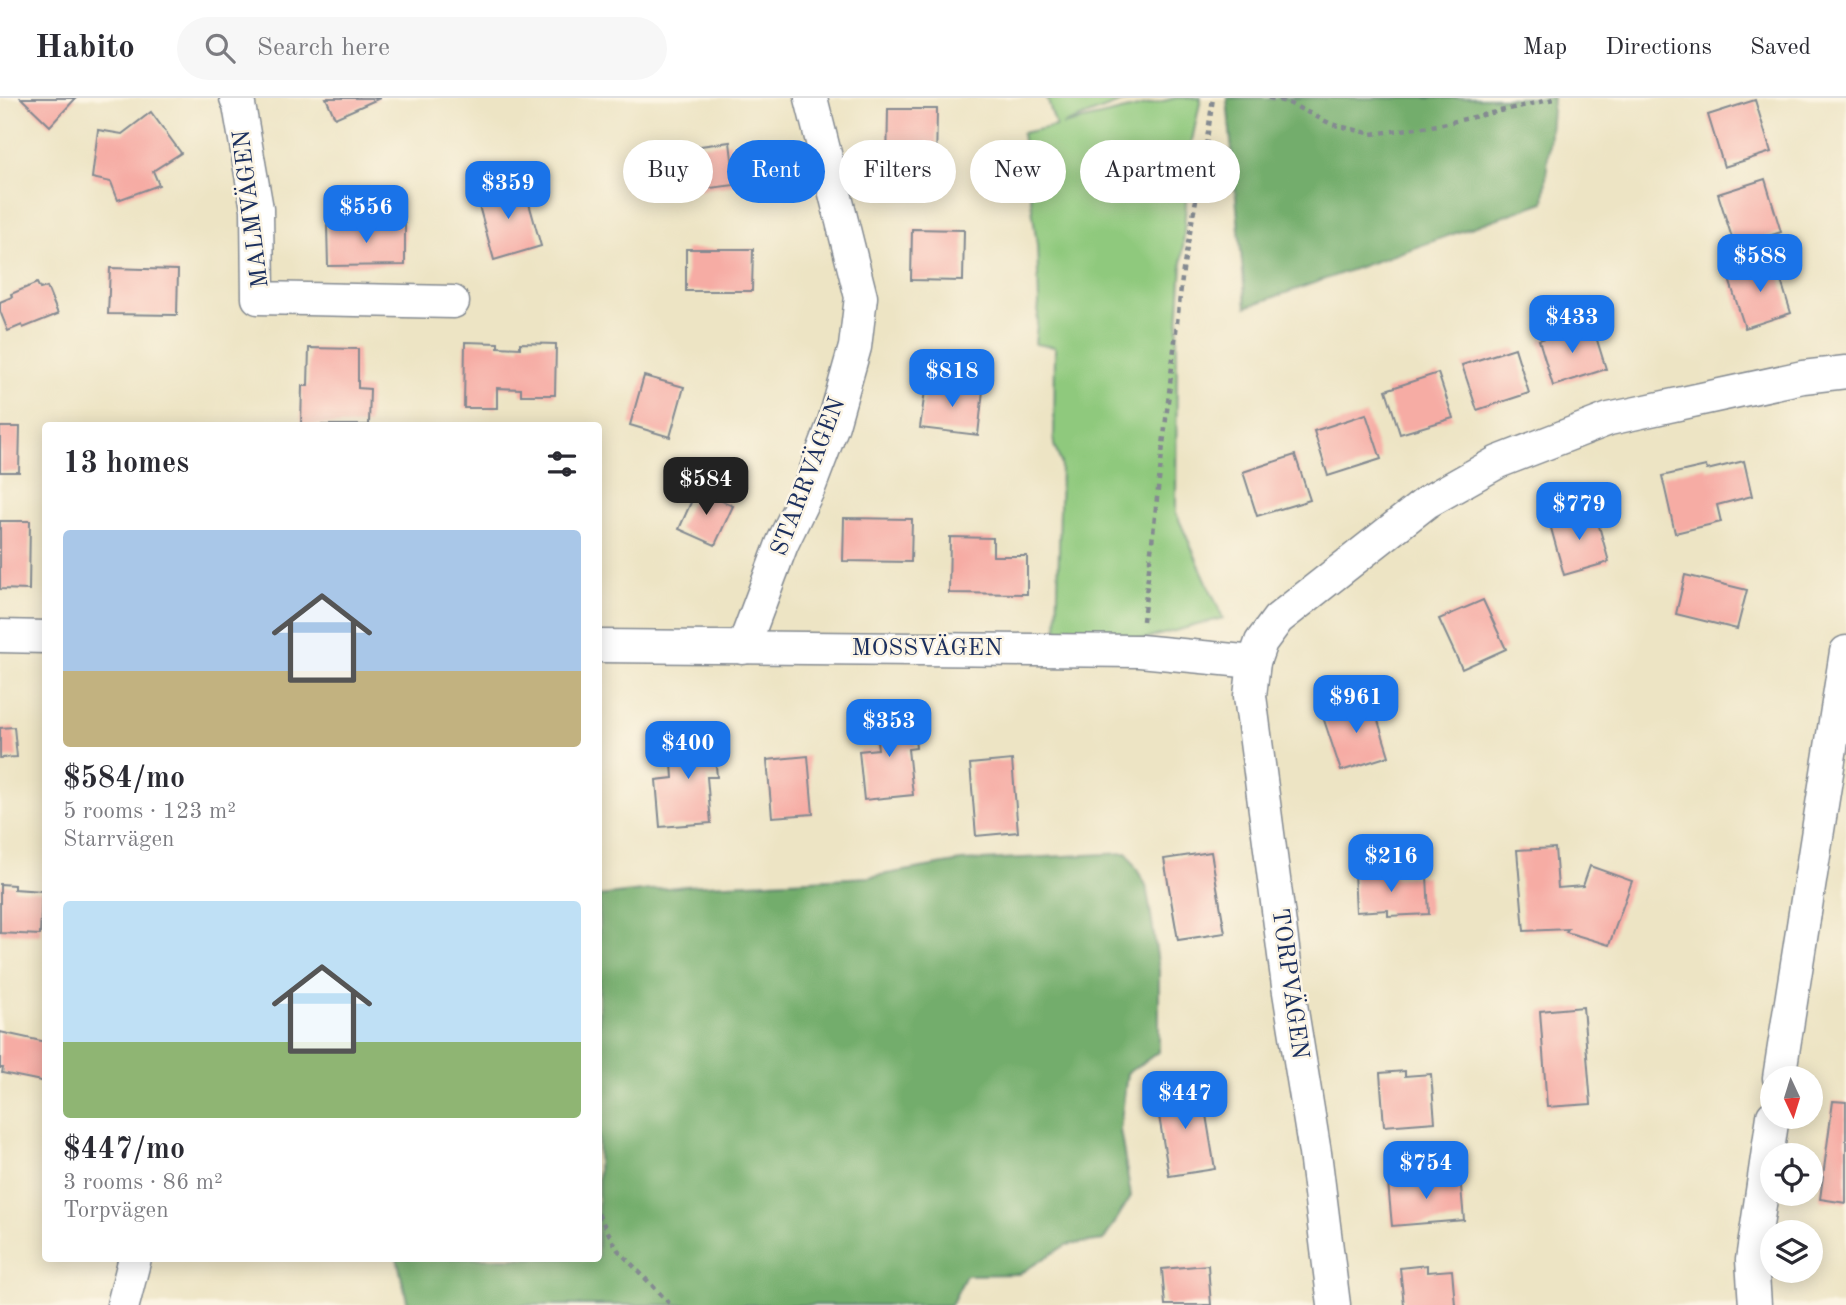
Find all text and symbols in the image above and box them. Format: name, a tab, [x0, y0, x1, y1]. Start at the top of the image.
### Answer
search box	[177, 17, 667, 80]
icon: search	[201, 29, 239, 67]
text: Habito	[35, 32, 135, 65]
text: Search here	[257, 35, 390, 61]
text: Map	[1523, 36, 1567, 60]
text: Directions	[1605, 36, 1712, 60]
text: Saved	[1750, 36, 1811, 60]
street label: MALMVÄGEN	[227, 129, 274, 290]
chip: Buy	[623, 140, 713, 203]
chip: Rent	[727, 140, 825, 203]
chip: Filters	[839, 140, 956, 203]
chip: New	[970, 140, 1066, 203]
chip: Apartment	[1080, 140, 1240, 203]
pin: $359	[467, 162, 549, 221]
text: $359	[481, 172, 535, 195]
pin: $556	[325, 186, 407, 245]
text: $556	[339, 196, 393, 219]
pin: $588	[1719, 234, 1801, 294]
text: $588	[1733, 245, 1787, 268]
pin: $433	[1531, 296, 1613, 355]
text: $433	[1545, 306, 1599, 329]
pin: $818	[911, 350, 993, 409]
text: $818	[925, 360, 979, 383]
street label: STARRVÄGEN	[765, 393, 850, 559]
icon: filters	[543, 445, 581, 483]
text: 13 homes	[63, 449, 189, 479]
pin: $584	[665, 458, 747, 517]
text: $584	[679, 468, 733, 491]
pin: $779	[1538, 482, 1620, 542]
text: $779	[1552, 493, 1606, 516]
icon: home	[259, 575, 385, 701]
street label: MOSSVÄGEN	[851, 634, 1003, 661]
pin: $961	[1315, 676, 1397, 735]
text: $961	[1329, 686, 1383, 709]
pin: $353	[848, 700, 930, 759]
text: $353	[862, 710, 916, 733]
pin: $400	[647, 722, 729, 781]
text: $400	[661, 732, 715, 755]
text: $584/mo	[63, 764, 185, 794]
text: 5 rooms · 123 m²	[63, 800, 236, 823]
text: Starrvägen	[63, 828, 175, 851]
pin: $216	[1350, 834, 1432, 894]
text: $216	[1364, 845, 1418, 868]
street label: TORPVÄGEN	[1267, 907, 1314, 1061]
icon: home	[259, 946, 385, 1072]
north arrow	[1760, 1066, 1824, 1129]
map controls	[1760, 1066, 1823, 1283]
pin: $447	[1144, 1072, 1226, 1131]
text: $447	[1158, 1082, 1212, 1105]
text: $447/mo	[63, 1135, 185, 1165]
pin: $754	[1385, 1142, 1467, 1201]
button: locate	[1760, 1143, 1823, 1206]
text: $754	[1399, 1152, 1453, 1175]
text: 3 rooms · 86 m²	[63, 1171, 223, 1194]
text: Torpvägen	[63, 1199, 169, 1222]
button: layers	[1760, 1220, 1823, 1283]

